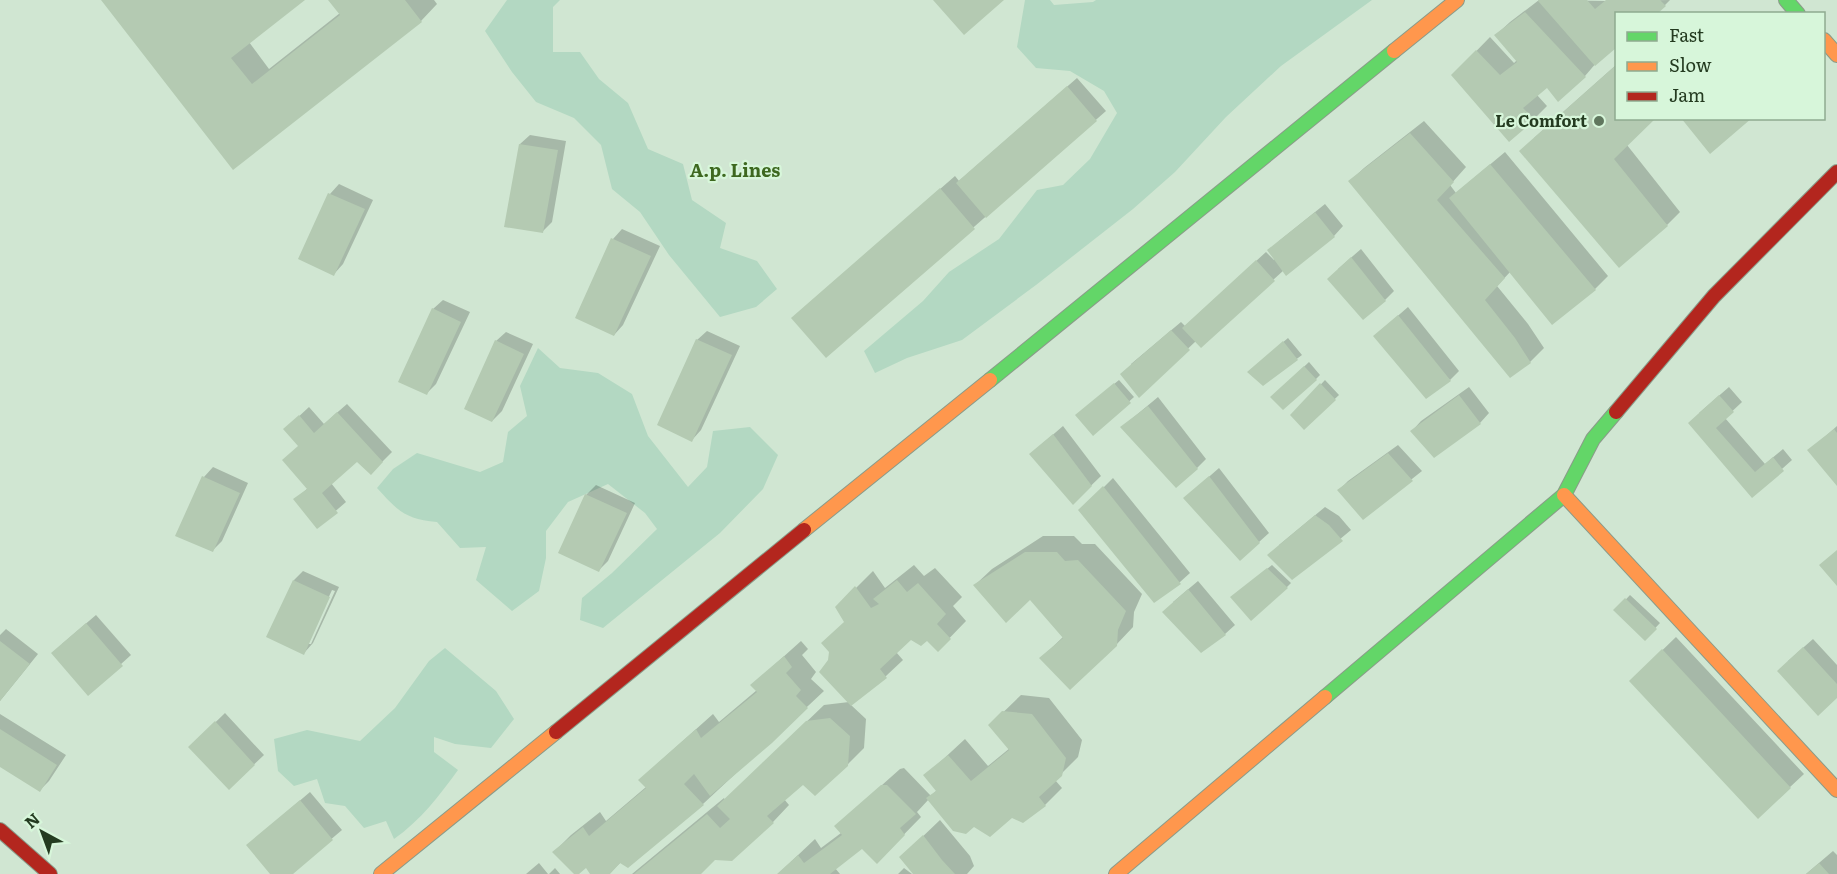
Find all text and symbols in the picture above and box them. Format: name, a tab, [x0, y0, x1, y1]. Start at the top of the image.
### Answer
legend	[1615, 12, 1825, 120]
text: Fast	[1669, 21, 1705, 48]
text: Slow	[1669, 51, 1712, 78]
text: Jam	[1669, 81, 1705, 108]
place label: Le Comfort	[1495, 108, 1587, 132]
marker: Le Comfort	[1592, 114, 1606, 128]
district label: A.p. Lines	[690, 156, 780, 183]
north arrow	[12, 802, 72, 862]
text: N	[19, 806, 44, 833]

